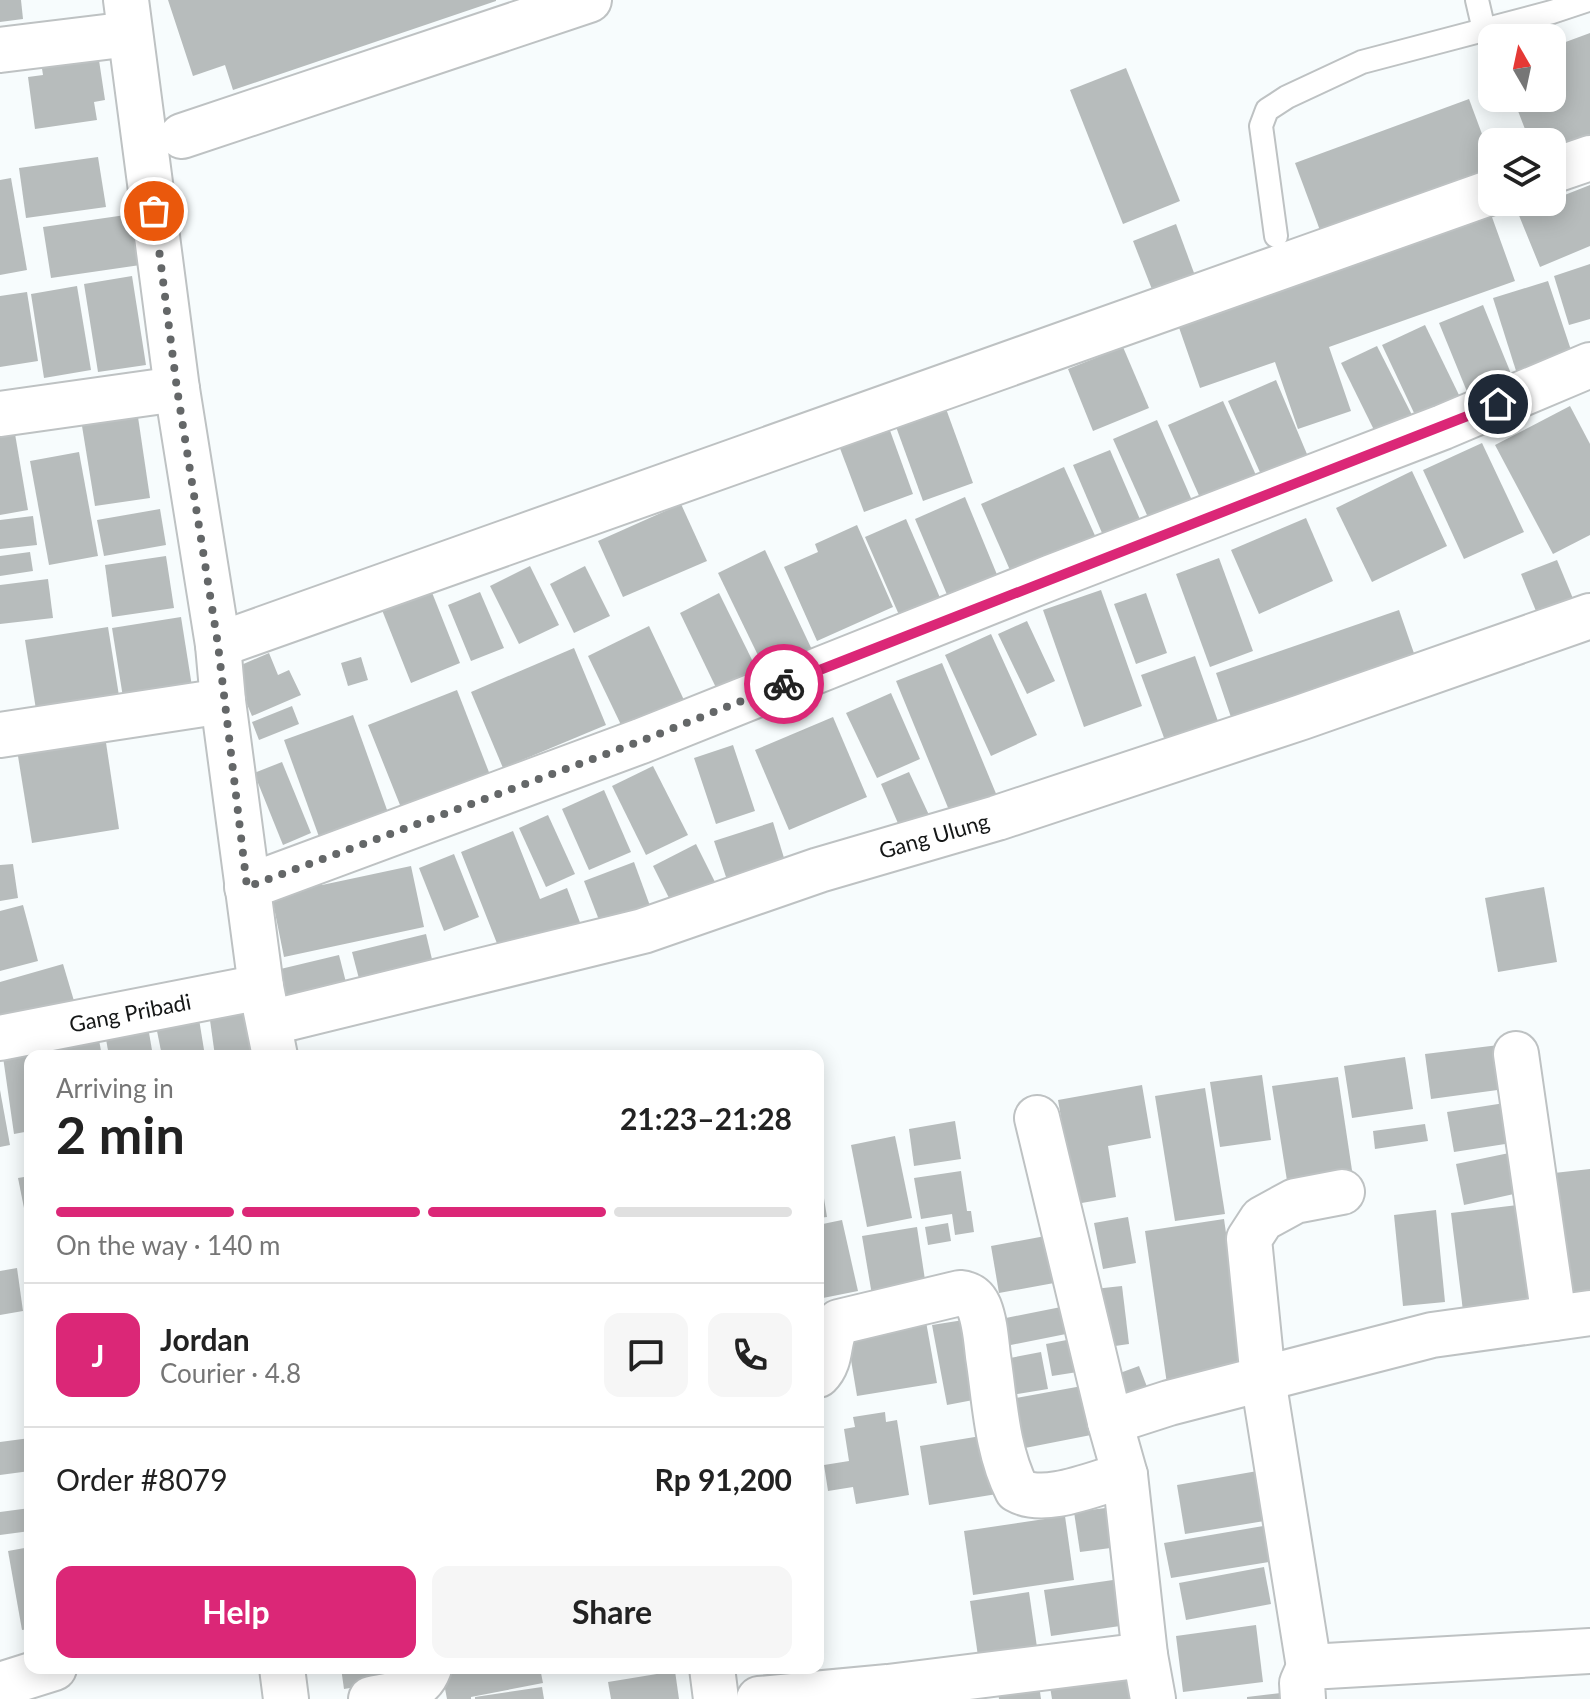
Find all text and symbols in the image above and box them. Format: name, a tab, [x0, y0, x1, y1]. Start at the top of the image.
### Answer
north arrow	[1478, 24, 1566, 112]
map controls	[1478, 24, 1566, 216]
button: layers	[1478, 128, 1566, 216]
pin	[120, 177, 188, 245]
icon: bag	[132, 189, 176, 233]
pin	[1464, 370, 1532, 438]
icon: home	[1476, 382, 1520, 426]
courier	[744, 644, 824, 724]
icon: bike	[762, 662, 806, 706]
street label: Gang Ulung	[876, 807, 992, 864]
street label: Gang Pribadi	[67, 987, 193, 1038]
text: Arriving in	[56, 1072, 174, 1104]
text: 21:23–21:28	[620, 1100, 792, 1136]
text: 2 min	[56, 1103, 185, 1165]
text: On the way · 140 m	[56, 1229, 280, 1261]
button: chat	[604, 1313, 688, 1397]
button: phone	[708, 1313, 792, 1397]
text: Jordan	[160, 1321, 250, 1357]
text: J	[92, 1337, 104, 1373]
text: Courier · 4.8	[160, 1357, 301, 1389]
text: Order #8079	[56, 1461, 228, 1497]
text: Rp 91,200	[655, 1461, 792, 1497]
button: Help	[56, 1566, 416, 1658]
button: Share	[432, 1566, 792, 1658]

